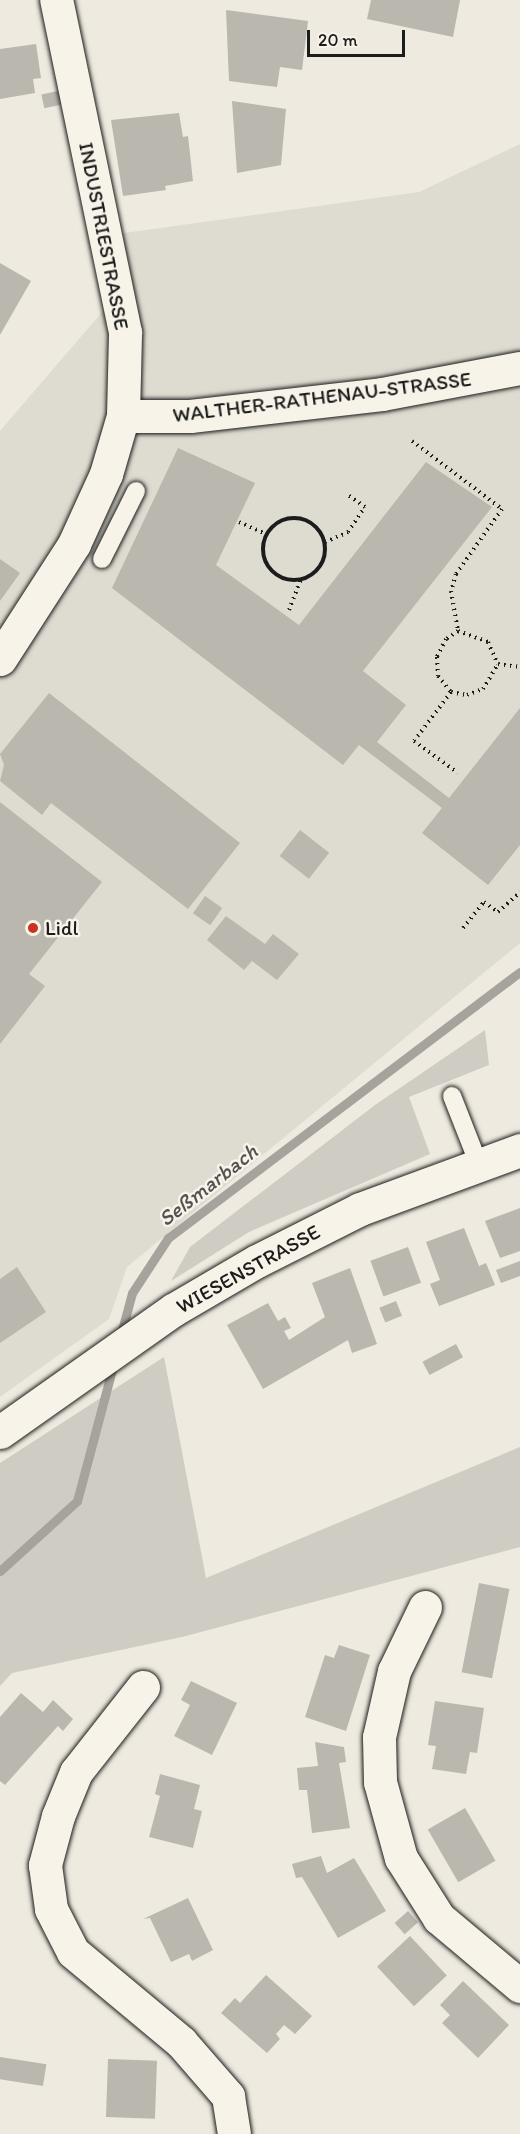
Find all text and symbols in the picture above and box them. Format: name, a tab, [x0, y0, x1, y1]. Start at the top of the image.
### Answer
scale bar	[310, 18, 408, 56]
text: 20 m	[318, 29, 358, 51]
street label: INDUSTRIESTRASSE	[73, 140, 135, 332]
street label: WALTHER-RATHENAU-STRASSE	[171, 366, 473, 428]
place label: Lidl	[45, 915, 79, 941]
marker: Lidl	[26, 921, 40, 935]
water label: Seßmarbach	[153, 1138, 263, 1232]
street label: WIESENSTRASSE	[172, 1219, 324, 1319]

